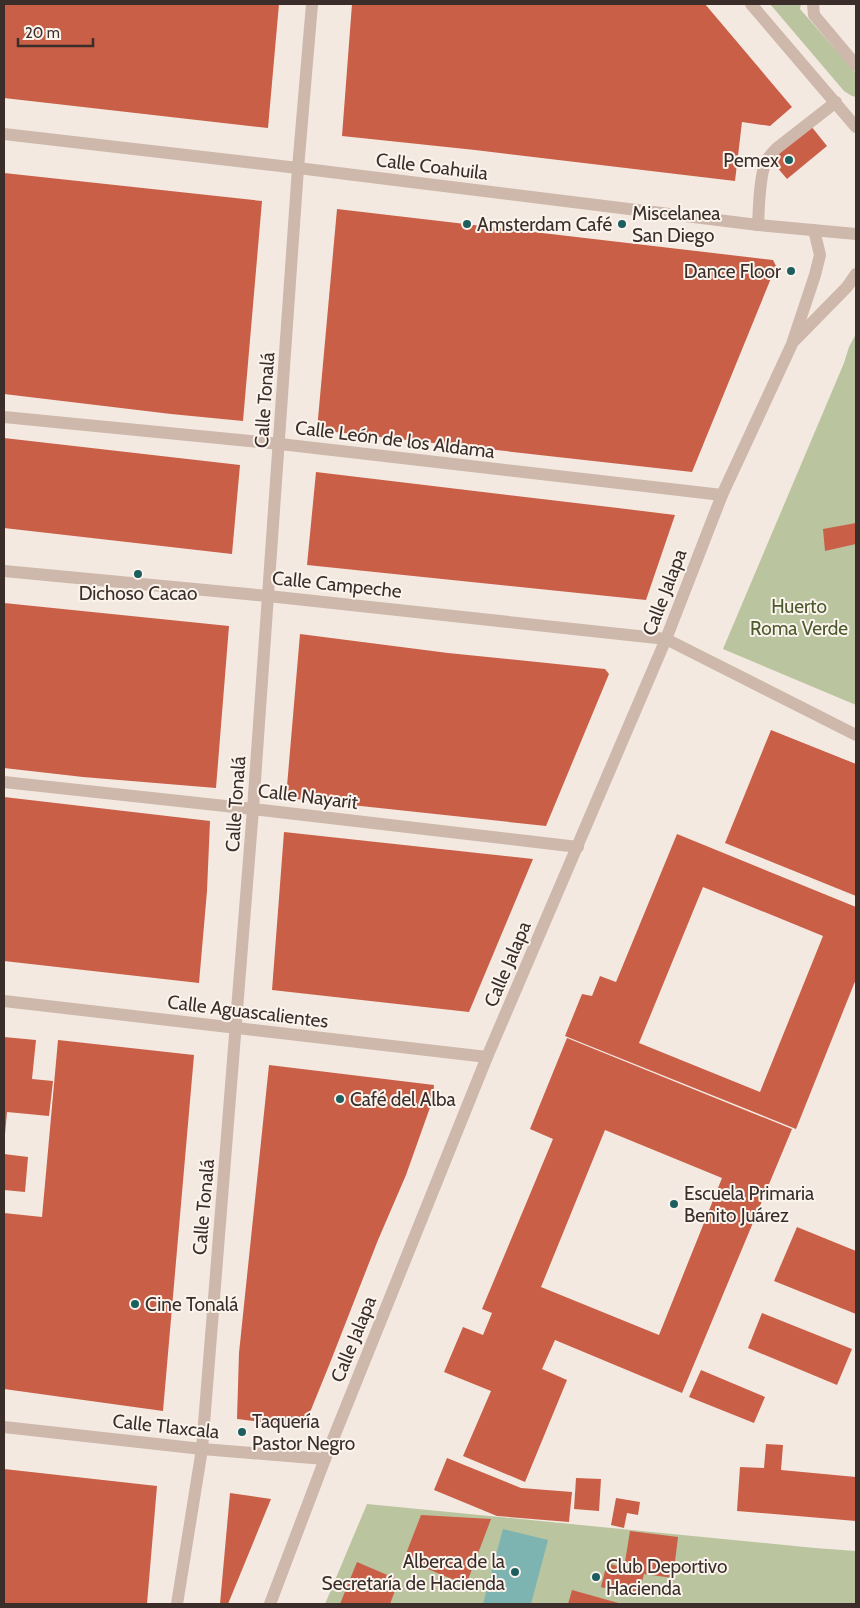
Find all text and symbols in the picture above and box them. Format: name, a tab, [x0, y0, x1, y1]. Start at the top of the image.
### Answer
scale bar	[18, 15, 92, 47]
text: 20 m	[25, 24, 60, 42]
street label: Calle Coahuila	[375, 148, 489, 185]
place label: Pemex	[723, 149, 779, 172]
marker: Pemex	[783, 154, 795, 166]
place label: Miscelanea San Diego	[632, 202, 720, 247]
place label: Amsterdam Café	[477, 213, 612, 236]
marker: Amsterdam Café	[461, 218, 473, 230]
marker: Miscelanea San Diego	[616, 218, 628, 230]
place label: Dance Floor	[684, 260, 781, 283]
marker: Dance Floor	[785, 265, 797, 277]
street label: Calle Tonalá	[250, 351, 279, 449]
street label: Calle León de los Aldama	[294, 416, 496, 463]
street label: Calle Jalapa	[637, 546, 691, 639]
street label: Calle Campeche	[271, 566, 403, 603]
marker: Dichoso Cacao	[132, 568, 144, 580]
place label: Dichoso Cacao	[79, 582, 197, 605]
park label: Huerto Roma Verde	[750, 595, 848, 640]
street label: Calle Tonalá	[221, 755, 250, 853]
street label: Calle Nayarit	[257, 779, 360, 814]
street label: Calle Jalapa	[479, 918, 536, 1010]
street label: Calle Aguascalientes	[166, 990, 330, 1033]
place label: Café del Alba	[350, 1088, 456, 1111]
marker: Café del Alba	[334, 1093, 346, 1105]
street label: Calle Tonalá	[188, 1158, 219, 1256]
place label: Escuela Primaria Benito Juárez	[684, 1182, 814, 1227]
marker: Escuela Primaria Benito Juárez	[668, 1198, 680, 1210]
place label: Cine Tonalá	[145, 1293, 238, 1316]
street label: Calle Jalapa	[326, 1293, 381, 1386]
marker: Cine Tonalá	[129, 1298, 141, 1310]
street label: Calle Tlaxcala	[111, 1409, 221, 1444]
place label: Taquería Pastor Negro	[252, 1410, 355, 1455]
marker: Taquería Pastor Negro	[236, 1426, 248, 1438]
place label: Alberca de la Secretaría de Hacienda	[322, 1550, 505, 1595]
place label: Club Deportivo Hacienda	[606, 1555, 728, 1600]
marker: Alberca de la Secretaría de Hacienda	[509, 1566, 521, 1578]
marker: Club Deportivo Hacienda	[590, 1571, 602, 1583]

